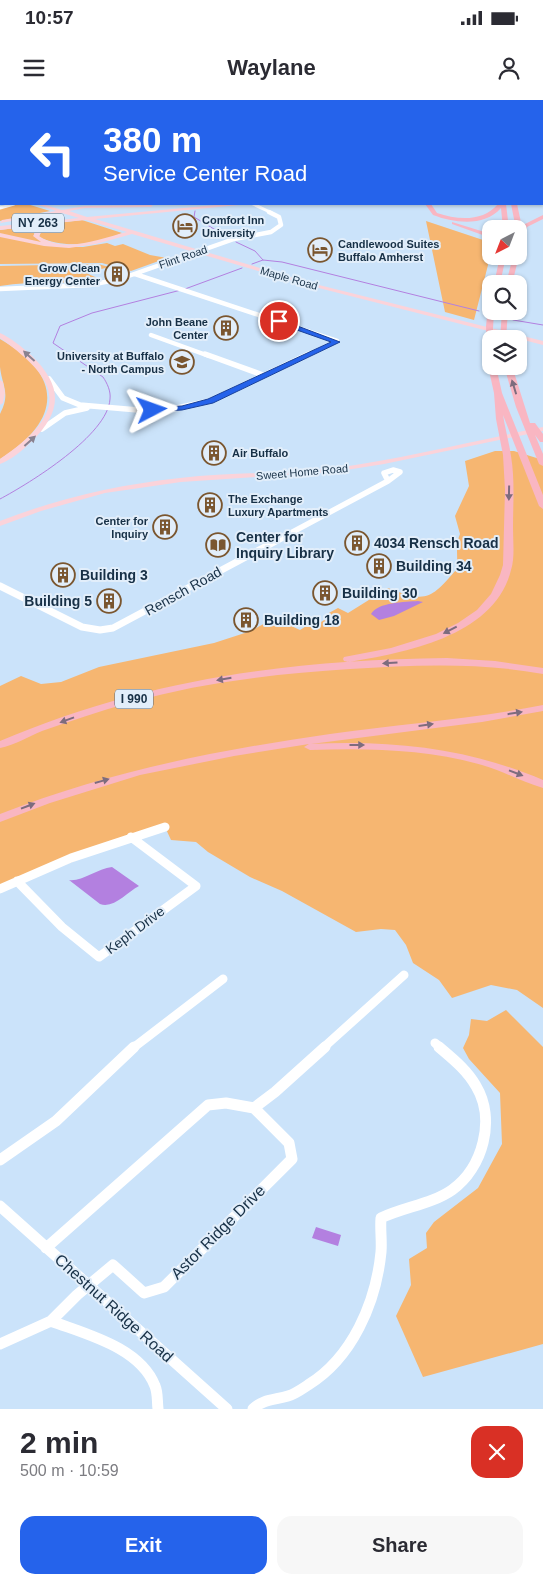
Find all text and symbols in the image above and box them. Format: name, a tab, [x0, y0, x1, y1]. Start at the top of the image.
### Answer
text: 10:57	[25, 7, 74, 28]
icon: menu	[20, 54, 48, 82]
icon: person	[495, 54, 523, 82]
text: Waylane	[227, 55, 316, 80]
icon: left	[20, 120, 85, 185]
text: 380 m	[103, 120, 202, 159]
text: Service Center Road	[103, 161, 307, 186]
hotel icon: Comfort Inn University	[172, 213, 198, 239]
road number: NY 263	[12, 214, 64, 232]
place label: Comfort Inn University	[202, 214, 265, 239]
north arrow	[482, 220, 528, 265]
map controls	[482, 220, 527, 375]
hotel icon: Candlewood Suites Buffalo Amherst	[307, 237, 333, 263]
place label: Candlewood Suites Buffalo Amherst	[338, 238, 439, 263]
street label: Flint Road	[157, 243, 209, 271]
building icon: Grow Clean Energy Center	[104, 261, 130, 287]
place label: Grow Clean Energy Center	[25, 262, 101, 287]
street label: Maple Road	[259, 264, 319, 292]
button: search	[482, 275, 527, 320]
pin	[258, 300, 300, 342]
icon: arrive	[265, 307, 293, 335]
building icon: John Beane Center	[213, 315, 239, 341]
place label: John Beane Center	[146, 316, 209, 341]
button: layers	[482, 330, 527, 375]
school or university icon: University at Buffalo - North Campus	[169, 349, 195, 375]
one-way arrow	[23, 350, 35, 362]
place label: University at Buffalo - North Campus	[57, 350, 164, 375]
one-way arrow	[509, 379, 517, 394]
position arrow	[125, 383, 177, 435]
one-way arrow	[24, 436, 36, 447]
building icon: Air Buffalo	[201, 440, 227, 466]
place label: Air Buffalo	[232, 447, 289, 459]
street label: Sweet Home Road	[255, 462, 349, 482]
one-way arrow	[505, 485, 513, 501]
building icon: The Exchange Luxury Apartments	[197, 492, 223, 518]
place label: The Exchange Luxury Apartments	[228, 493, 328, 518]
building icon: Center for Inquiry	[152, 514, 178, 540]
place label: Center for Inquiry	[95, 515, 149, 540]
place label: Center for Inquiry Library	[236, 529, 334, 561]
building icon: 4034 Rensch Road	[344, 530, 370, 556]
library icon: Center for Inquiry Library	[205, 532, 231, 558]
place label: 4034 Rensch Road	[374, 535, 499, 551]
building icon: Building 34	[366, 553, 392, 579]
place label: Building 34	[396, 558, 472, 574]
building icon: Building 3	[50, 562, 76, 588]
street label: Rensch Road	[142, 563, 224, 619]
place label: Building 3	[80, 567, 148, 583]
building icon: Building 30	[312, 580, 338, 606]
place label: Building 30	[342, 585, 418, 601]
building icon: Building 5	[96, 588, 122, 614]
place label: Building 5	[24, 593, 92, 609]
building icon: Building 18	[233, 607, 259, 633]
place label: Building 18	[264, 612, 340, 628]
one-way arrow	[443, 626, 457, 634]
one-way arrow	[382, 659, 398, 667]
one-way arrow	[215, 675, 231, 683]
road number: I 990	[115, 690, 153, 708]
one-way arrow	[507, 709, 523, 717]
one-way arrow	[59, 716, 74, 724]
one-way arrow	[418, 721, 434, 729]
one-way arrow	[349, 741, 365, 749]
one-way arrow	[509, 769, 524, 777]
one-way arrow	[95, 776, 110, 784]
one-way arrow	[21, 802, 35, 810]
street label: Keph Drive	[103, 903, 168, 957]
street label: Astor Ridge Drive	[168, 1182, 268, 1282]
street label: Chestnut Ridge Road	[51, 1251, 177, 1365]
text: 2 min	[20, 1426, 98, 1459]
button: close	[471, 1426, 523, 1478]
text: 500 m · 10:59	[20, 1462, 119, 1479]
button: Exit	[20, 1516, 267, 1574]
button: Share	[277, 1516, 523, 1574]

